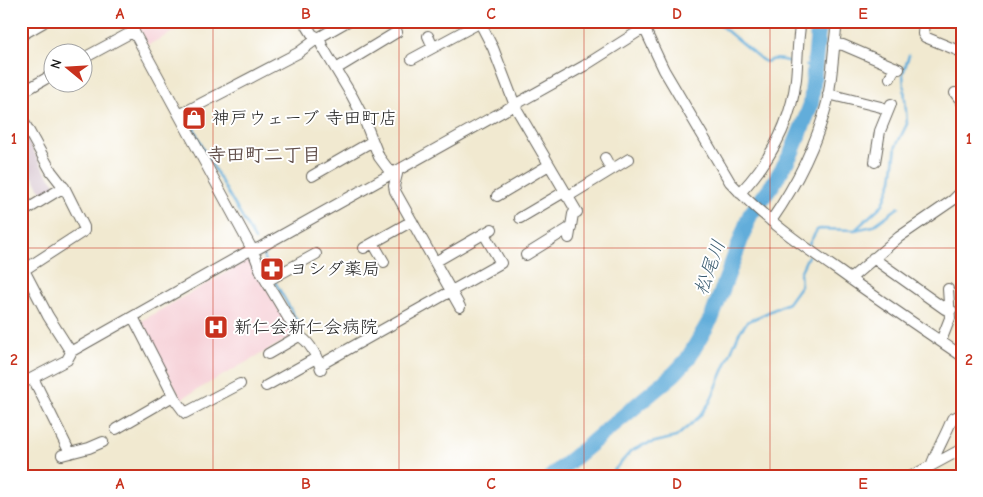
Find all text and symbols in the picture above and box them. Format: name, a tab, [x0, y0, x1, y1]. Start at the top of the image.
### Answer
text: A	[116, 5, 125, 23]
text: B	[301, 5, 311, 23]
text: C	[486, 5, 496, 23]
text: D	[672, 5, 682, 23]
text: E	[858, 5, 868, 23]
north arrow	[42, 42, 92, 92]
text: N	[47, 57, 66, 71]
shop icon: 神戸ウェーブ 寺田町店	[181, 105, 207, 131]
place label: 神戸ウェーブ 寺田町店	[212, 108, 397, 129]
text: 1	[11, 130, 17, 148]
text: 1	[966, 130, 972, 148]
district label: 寺田町二丁目	[207, 144, 321, 166]
water label: 松尾川	[690, 237, 730, 298]
pharmacy icon: ヨシダ薬局	[259, 256, 285, 282]
place label: ヨシダ薬局	[290, 259, 380, 280]
hospital icon: 新仁会新仁会病院	[203, 314, 229, 340]
place label: 新仁会新仁会病院	[234, 317, 378, 338]
text: 2	[10, 351, 18, 369]
text: 2	[965, 351, 973, 369]
text: A	[116, 475, 125, 493]
text: B	[301, 475, 311, 493]
text: C	[486, 475, 496, 493]
text: D	[672, 475, 682, 493]
text: E	[858, 475, 868, 493]

